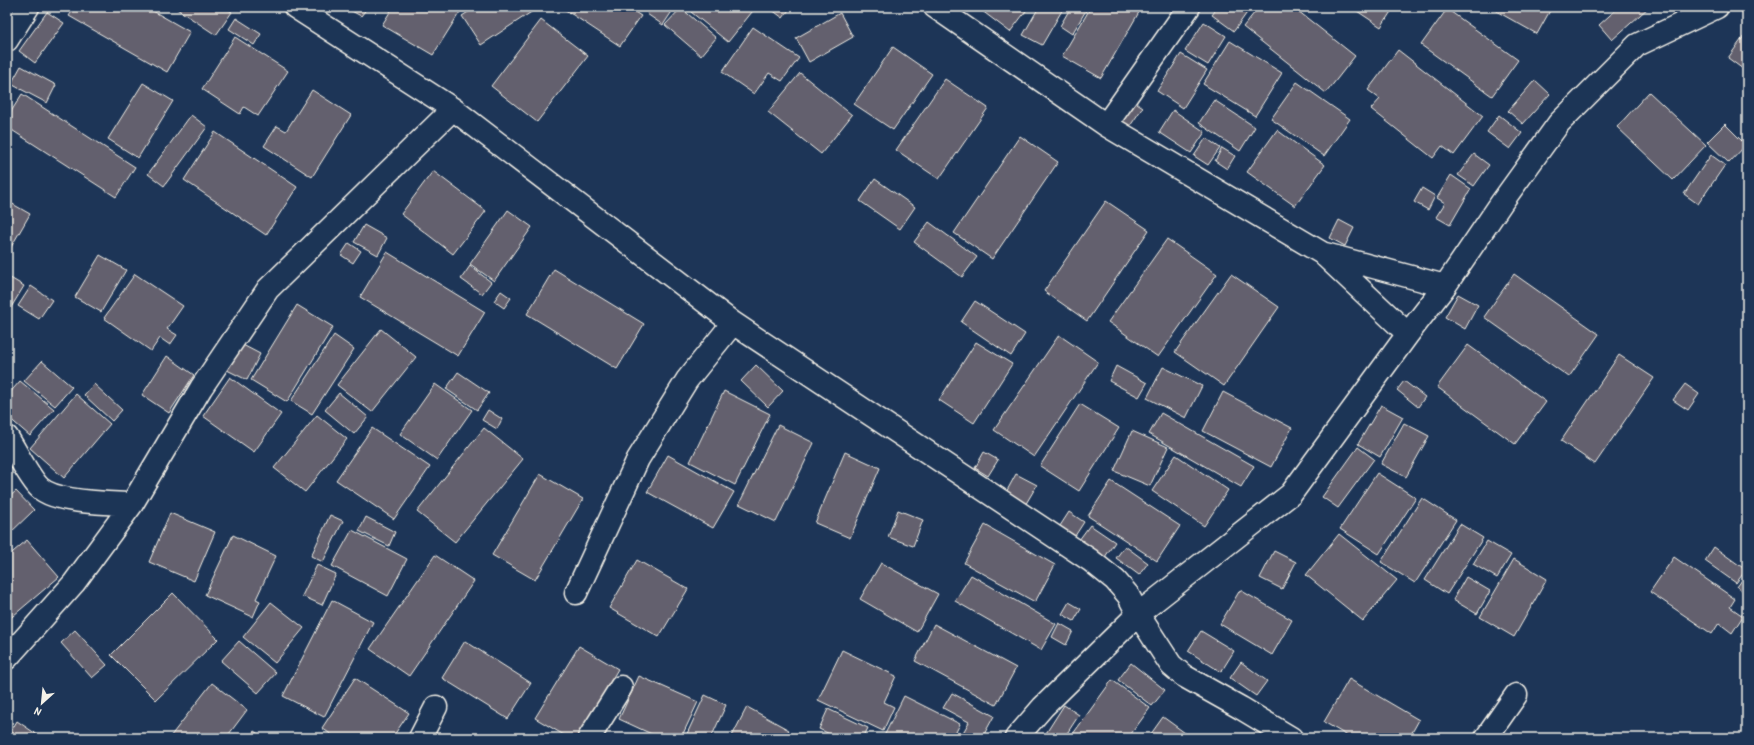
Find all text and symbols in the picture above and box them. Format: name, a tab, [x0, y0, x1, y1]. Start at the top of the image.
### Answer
north arrow	[22, 683, 62, 723]
text: N	[32, 704, 43, 719]

